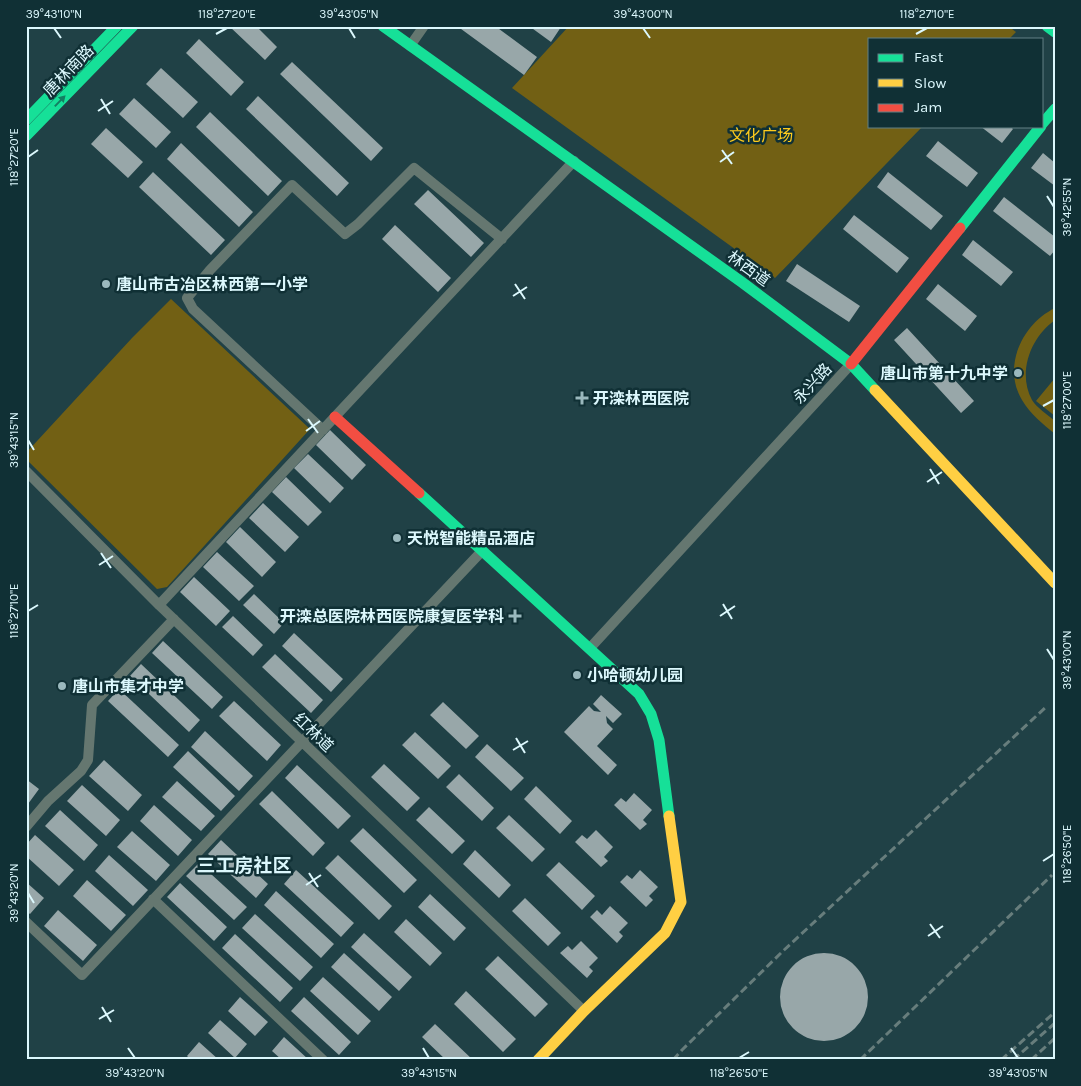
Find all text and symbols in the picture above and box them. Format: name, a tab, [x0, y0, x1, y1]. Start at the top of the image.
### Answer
text: 39°43'10"N	[26, 7, 82, 21]
text: 118°27'20"E	[198, 7, 256, 21]
text: 39°43'05"N	[319, 7, 379, 21]
text: 39°43'00"N	[613, 7, 673, 21]
text: 118°27'10"E	[899, 7, 955, 21]
legend	[868, 38, 1044, 128]
street label: 唐林南路	[39, 41, 97, 100]
text: Fast	[914, 48, 944, 66]
text: Slow	[914, 74, 946, 92]
one-way arrow	[54, 96, 66, 108]
text: Jam	[914, 98, 942, 116]
park label: 文化广场	[729, 126, 793, 145]
text: 118°27'20"E	[7, 128, 21, 186]
text: 39°42'55"N	[1060, 178, 1074, 236]
street label: 林西道	[724, 247, 774, 290]
place label: 唐山市古冶区林西第一小学	[116, 275, 308, 294]
marker: 唐山市古冶区林西第一小学	[100, 278, 112, 290]
street label: 永兴路	[789, 359, 836, 407]
place label: 唐山市第十九中学	[880, 364, 1008, 383]
marker: 唐山市第十九中学	[1012, 367, 1024, 379]
text: 118°27'00"E	[1060, 371, 1074, 429]
place label: 开滦林西医院	[593, 389, 689, 408]
marker: 开滦林西医院	[575, 391, 589, 405]
text: 39°43'15"N	[7, 412, 21, 468]
place label: 天悦智能精品酒店	[407, 529, 535, 548]
marker: 天悦智能精品酒店	[391, 532, 403, 544]
text: 118°27'10"E	[7, 583, 21, 639]
place label: 开滦总医院林西医院康复医学科	[280, 607, 504, 626]
marker: 开滦总医院林西医院康复医学科	[508, 609, 522, 623]
text: 39°43'00"N	[1060, 630, 1074, 690]
place label: 小哈顿幼儿园	[587, 666, 683, 685]
marker: 小哈顿幼儿园	[571, 669, 583, 681]
place label: 唐山市集才中学	[72, 677, 184, 696]
marker: 唐山市集才中学	[56, 680, 68, 692]
street label: 红林道	[290, 709, 338, 756]
text: 118°26'50"E	[1060, 824, 1074, 884]
district label: 三工房社区	[196, 855, 292, 877]
text: 39°43'20"N	[7, 863, 21, 923]
text: 39°43'20"N	[105, 1066, 165, 1080]
text: 39°43'15"N	[401, 1066, 457, 1080]
text: 118°26'50"E	[709, 1066, 769, 1080]
text: 39°43'05"N	[988, 1066, 1048, 1080]

